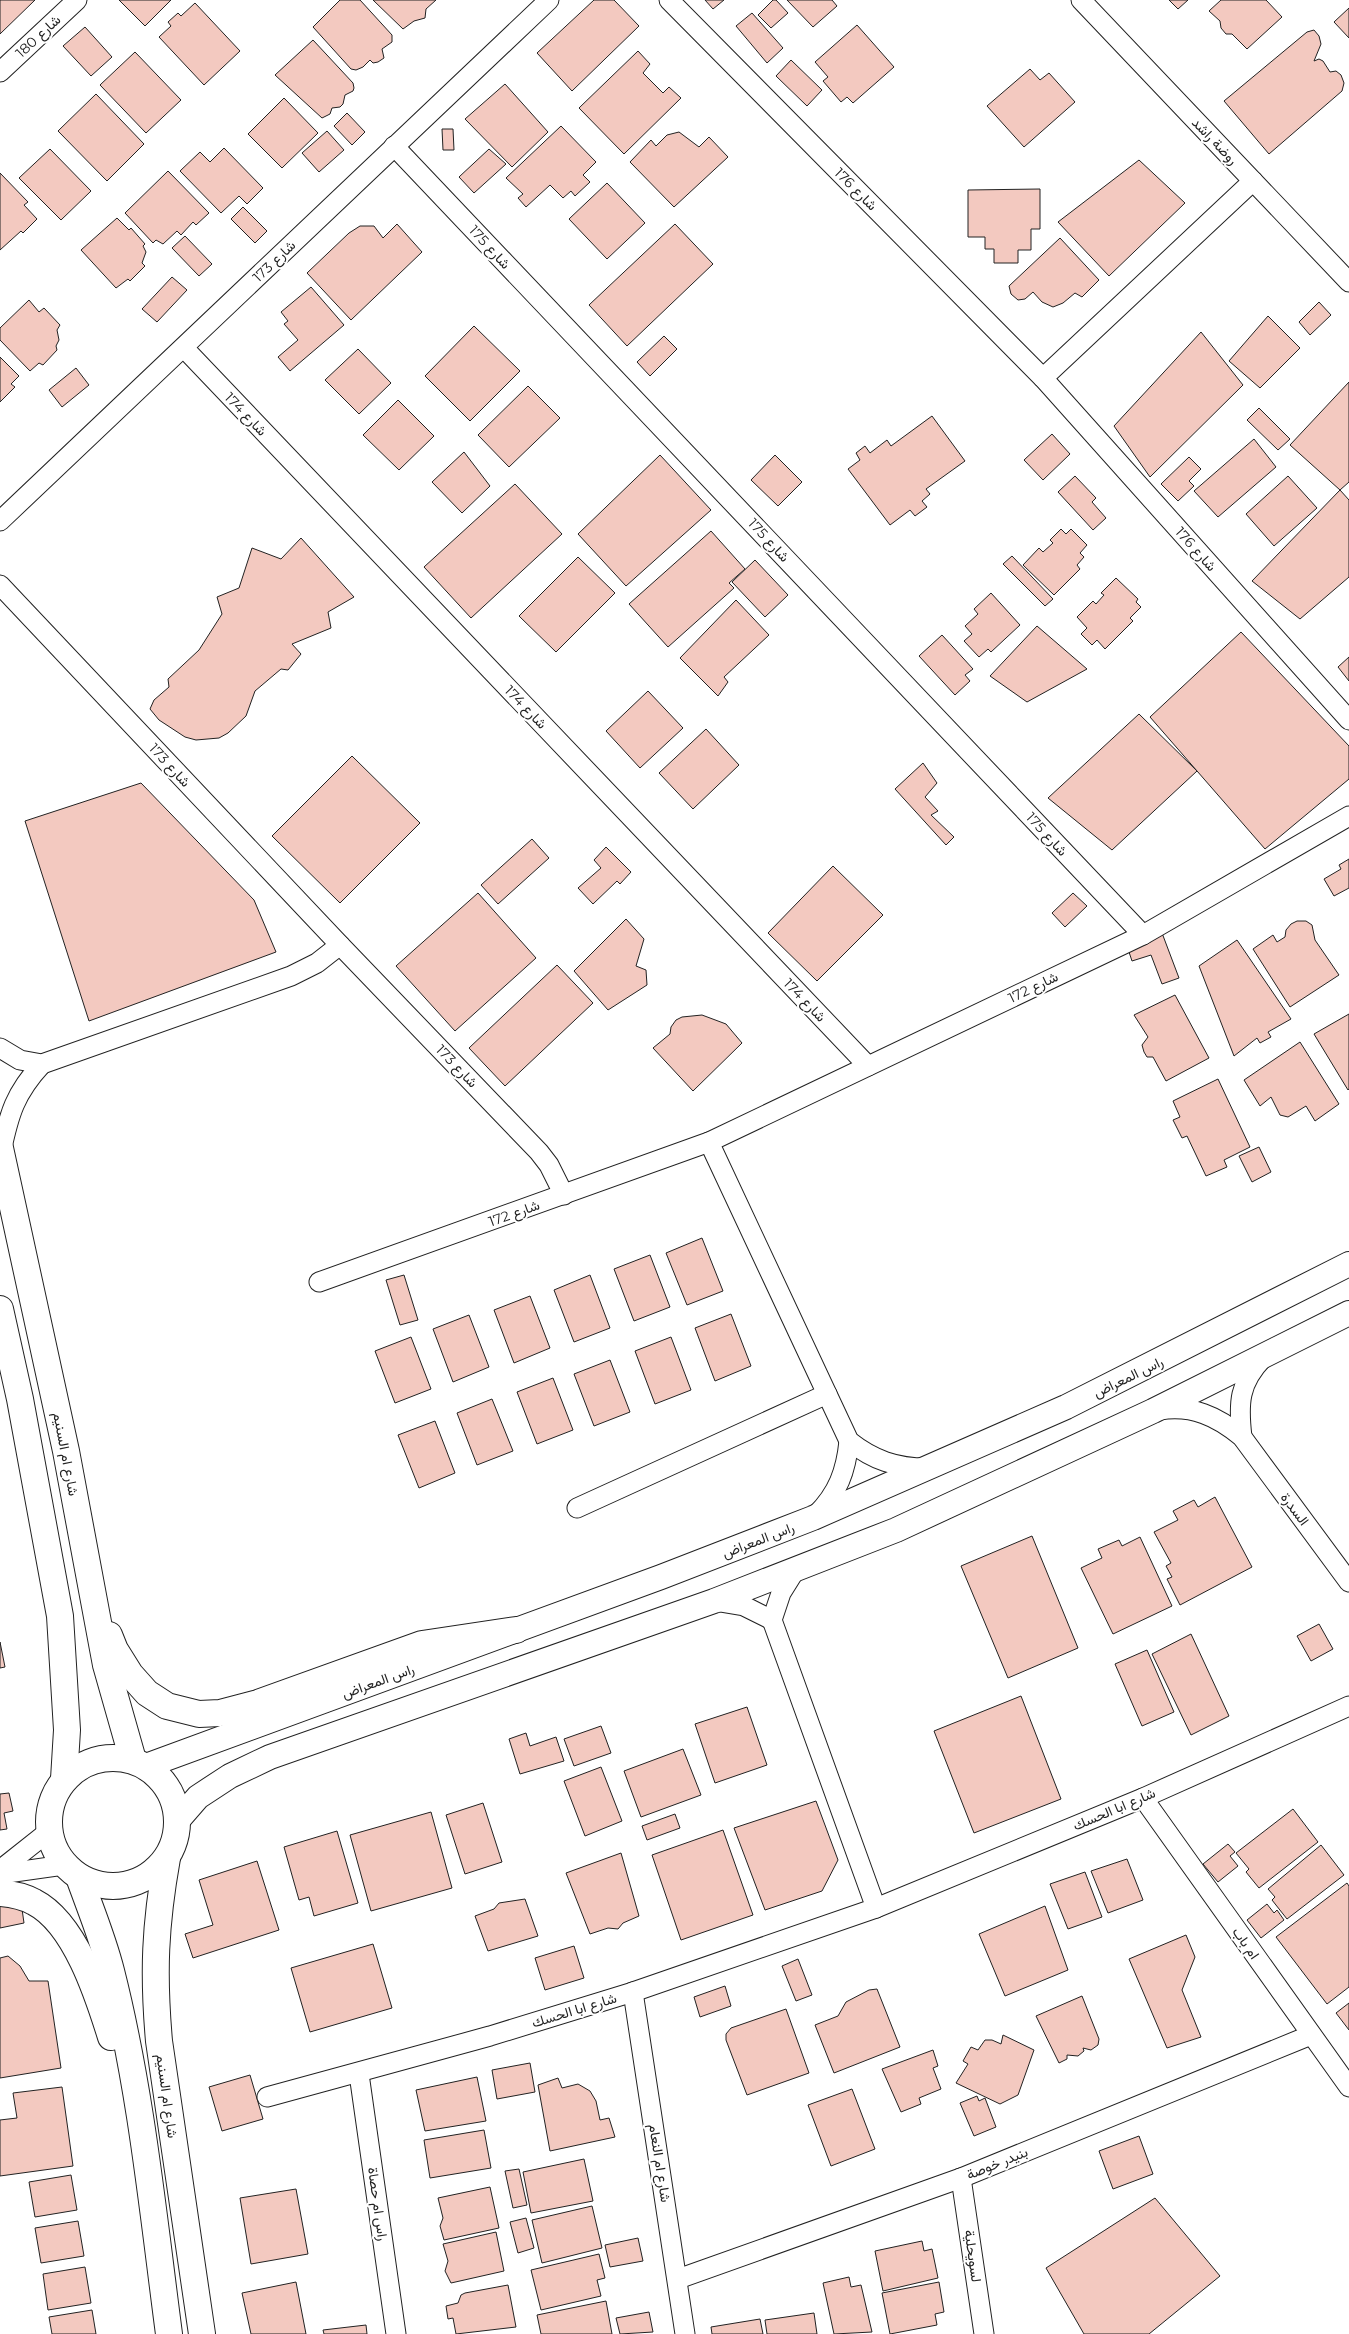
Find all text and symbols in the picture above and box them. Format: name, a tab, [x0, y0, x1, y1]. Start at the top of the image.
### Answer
street label: شارع 180	[12, 11, 66, 63]
street label: روضة راشد	[1188, 114, 1242, 169]
street label: شارع 176	[829, 164, 881, 216]
street label: شارع 175	[464, 222, 515, 274]
street label: شارع 173	[249, 236, 301, 287]
street label: شارع 174	[220, 389, 271, 441]
street label: شارع 175	[743, 515, 794, 567]
street label: شارع 176	[1170, 523, 1221, 576]
street label: شارع 174	[500, 682, 551, 734]
street label: شارع 173	[144, 740, 195, 792]
street label: شارع 175	[1021, 809, 1072, 861]
street label: شارع 172	[1005, 967, 1062, 1009]
street label: شارع 174	[779, 975, 830, 1027]
street label: شارع 173	[431, 1041, 482, 1093]
street label: شارع 172	[486, 1195, 543, 1232]
street label: راس المعراض	[1090, 1352, 1166, 1402]
street label: شارع ام السنيم	[47, 1411, 83, 1498]
street label: السدرة	[1277, 1489, 1313, 1529]
street label: راس المعراض	[719, 1518, 797, 1562]
street label: راس المعراض	[339, 1660, 417, 1702]
street label: شارع ابا الحسك	[1070, 1784, 1159, 1836]
street label: ام باب	[1229, 1923, 1263, 1963]
street label: شارع ابا الحسك	[529, 1989, 619, 2033]
street label: شارع ام السنيم	[150, 2053, 182, 2140]
street label: شارع ام النعام	[643, 2123, 675, 2204]
street label: بنيدر خوصة	[964, 2143, 1030, 2183]
street label: راس ام حصاة	[364, 2166, 392, 2242]
street label: لسويحلية	[960, 2229, 986, 2283]

